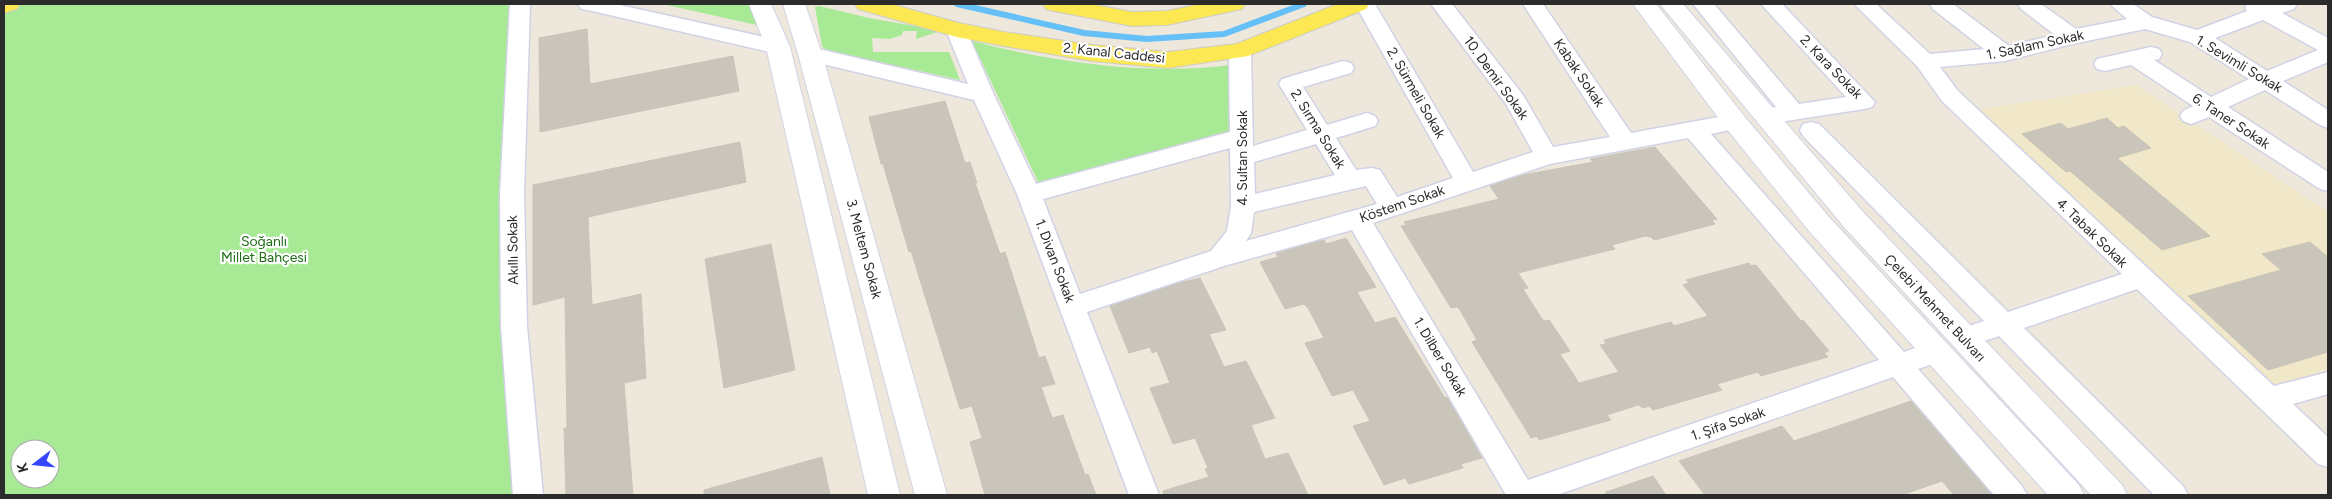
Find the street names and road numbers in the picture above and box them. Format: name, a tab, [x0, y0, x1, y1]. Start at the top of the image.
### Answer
street label: 1. Sağlam Sokak	[1985, 26, 2085, 64]
street label: 2. Kara Sokak	[1796, 31, 1866, 103]
street label: 1. Sevimli Sokak	[2193, 32, 2285, 97]
street label: 10. Demir Sokak	[1460, 33, 1532, 123]
street label: Kabak Sokak	[1550, 36, 1608, 110]
street label: 2. Kanal Caddesi	[1062, 39, 1166, 67]
street label: 2. Sürmeli Sokak	[1383, 45, 1449, 142]
street label: 2. Sırma Sokak	[1287, 86, 1349, 172]
street label: 6. Taner Sokak	[2189, 90, 2273, 153]
street label: 4. Sultan Sokak	[1234, 110, 1251, 206]
street label: Köstem Sokak	[1357, 181, 1447, 226]
street label: 4. Tabak Sokak	[2053, 195, 2131, 271]
street label: 3. Meltem Sokak	[843, 197, 885, 301]
street label: Akıllı Sokak	[504, 215, 522, 285]
street label: 1. Divan Sokak	[1031, 217, 1079, 305]
street label: Çelebi Mehmet Bulvarı	[1881, 251, 1989, 365]
street label: 1. Dilber Sokak	[1410, 314, 1470, 400]
street label: 1. Şifa Sokak	[1689, 403, 1767, 445]

